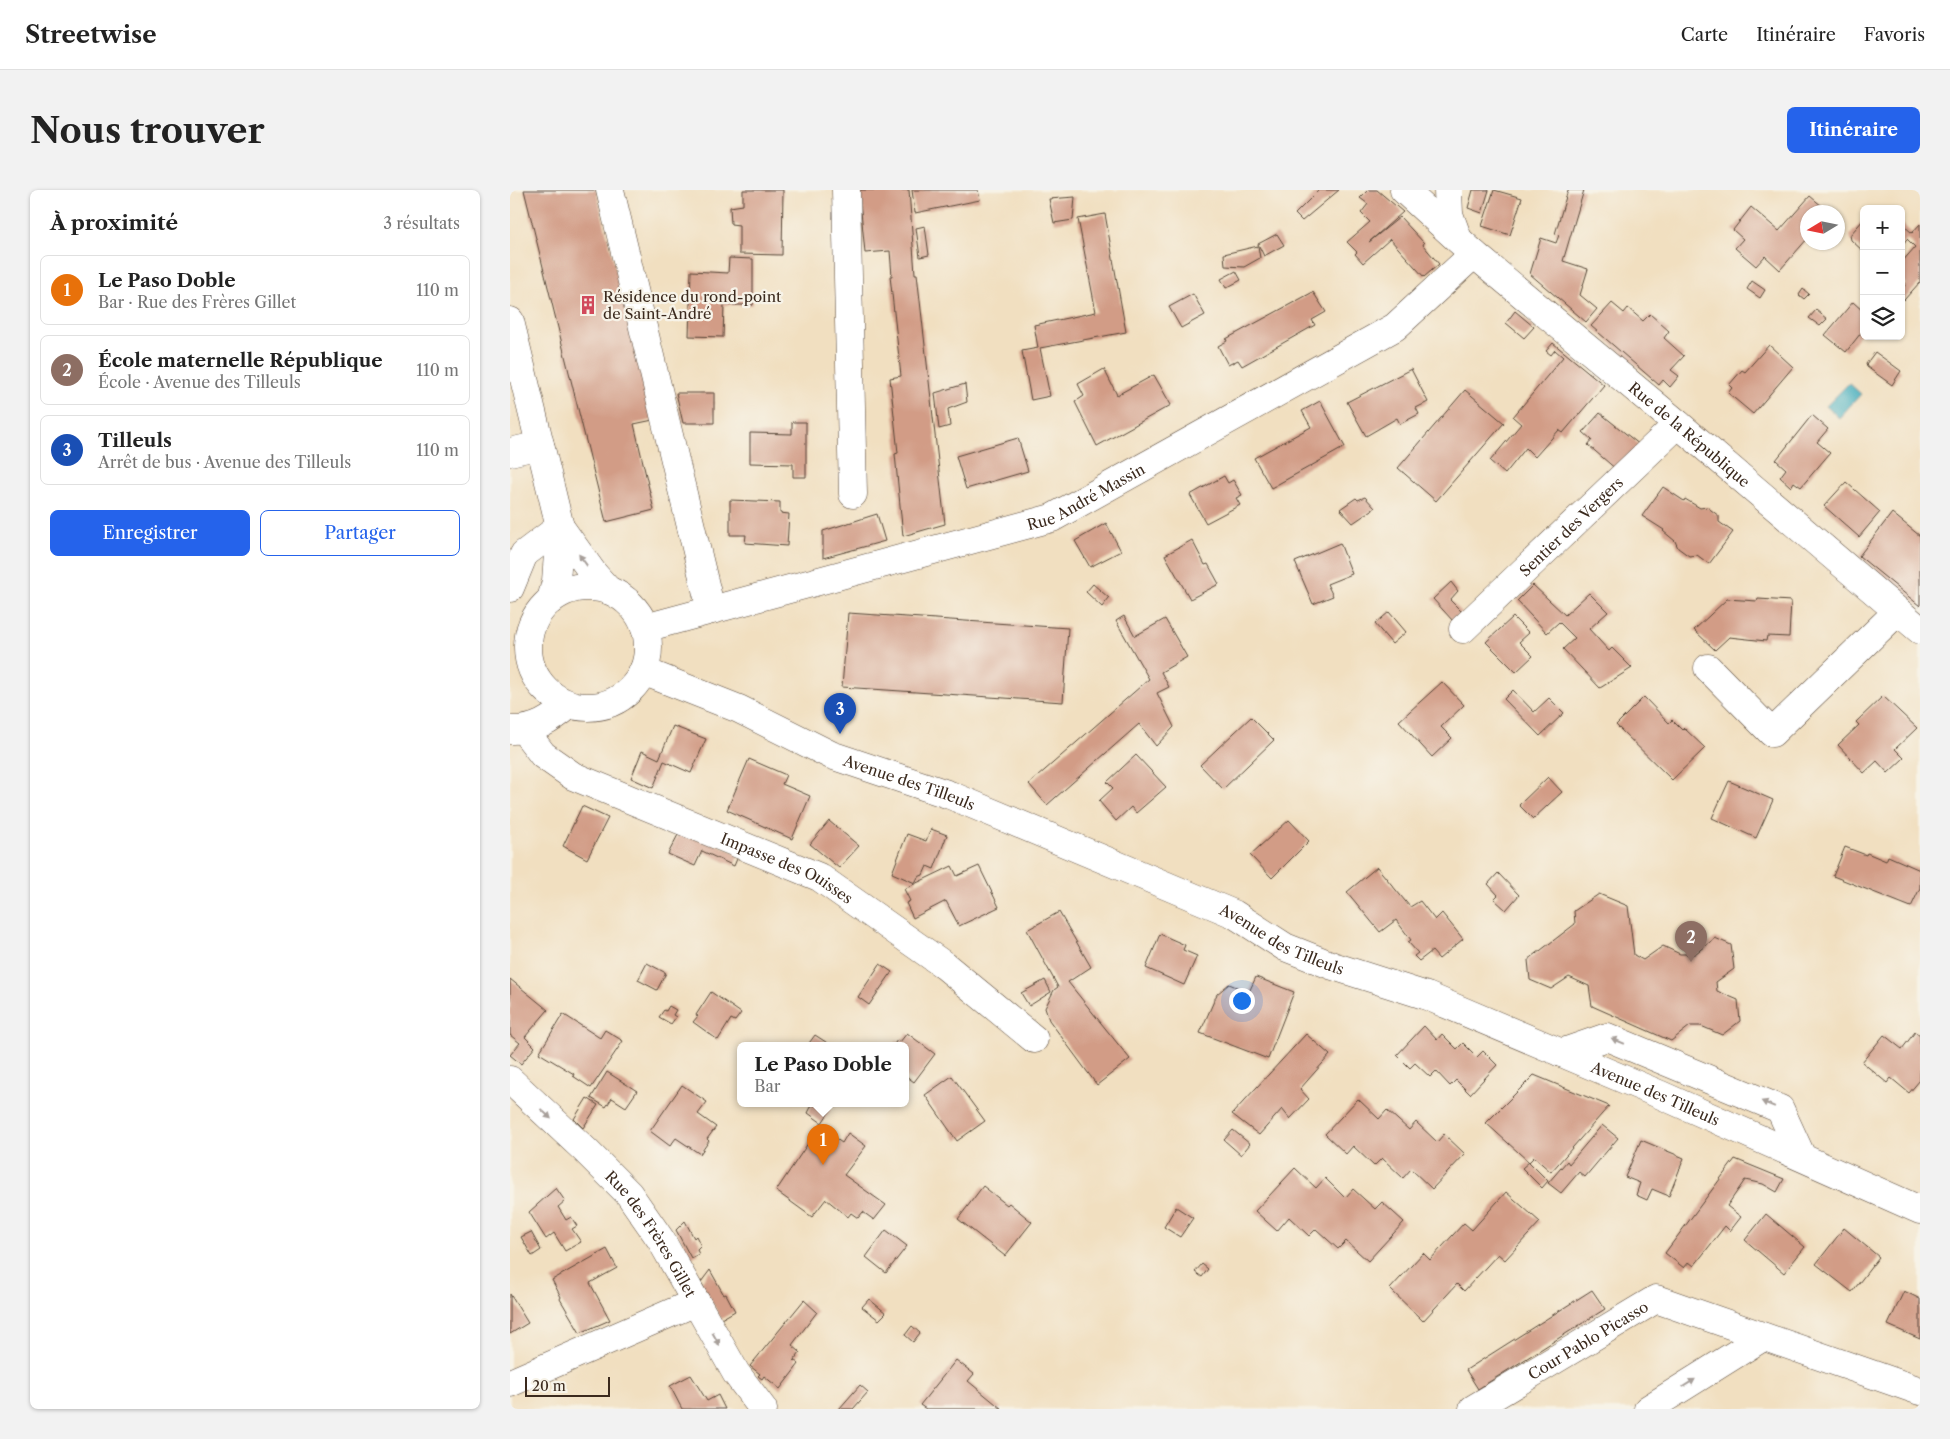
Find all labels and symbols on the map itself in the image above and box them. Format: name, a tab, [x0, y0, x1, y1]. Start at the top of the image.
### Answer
north arrow	[1800, 205, 1845, 250]
place label: Résidence du rond-point de Saint-André	[603, 287, 782, 323]
building icon: Résidence du rond-point de Saint-André	[577, 294, 599, 316]
street label: Rue de la République	[1625, 378, 1754, 491]
street label: Rue André Massin	[1025, 459, 1148, 534]
street label: Sentier des Vergers	[1515, 472, 1627, 580]
one-way arrow	[578, 553, 588, 566]
pin: 3	[824, 693, 856, 734]
street label: Avenue des Tilleuls	[840, 750, 978, 814]
street label: Impasse des Ouisses	[718, 828, 857, 907]
street label: Avenue des Tilleuls	[1216, 899, 1347, 978]
pin: 2	[1675, 921, 1707, 962]
your location	[1229, 988, 1255, 1014]
one-way arrow	[1611, 1037, 1625, 1045]
street label: Avenue des Tilleuls	[1587, 1057, 1723, 1129]
one-way arrow	[1761, 1099, 1775, 1107]
one-way arrow	[539, 1108, 551, 1120]
pin: 1	[807, 1124, 839, 1165]
street label: Rue des Frères Gillet	[601, 1166, 701, 1301]
street label: Cour Pablo Picasso	[1524, 1297, 1651, 1383]
one-way arrow	[712, 1332, 721, 1345]
scale bar	[525, 1374, 610, 1397]
one-way arrow	[1682, 1379, 1695, 1388]

